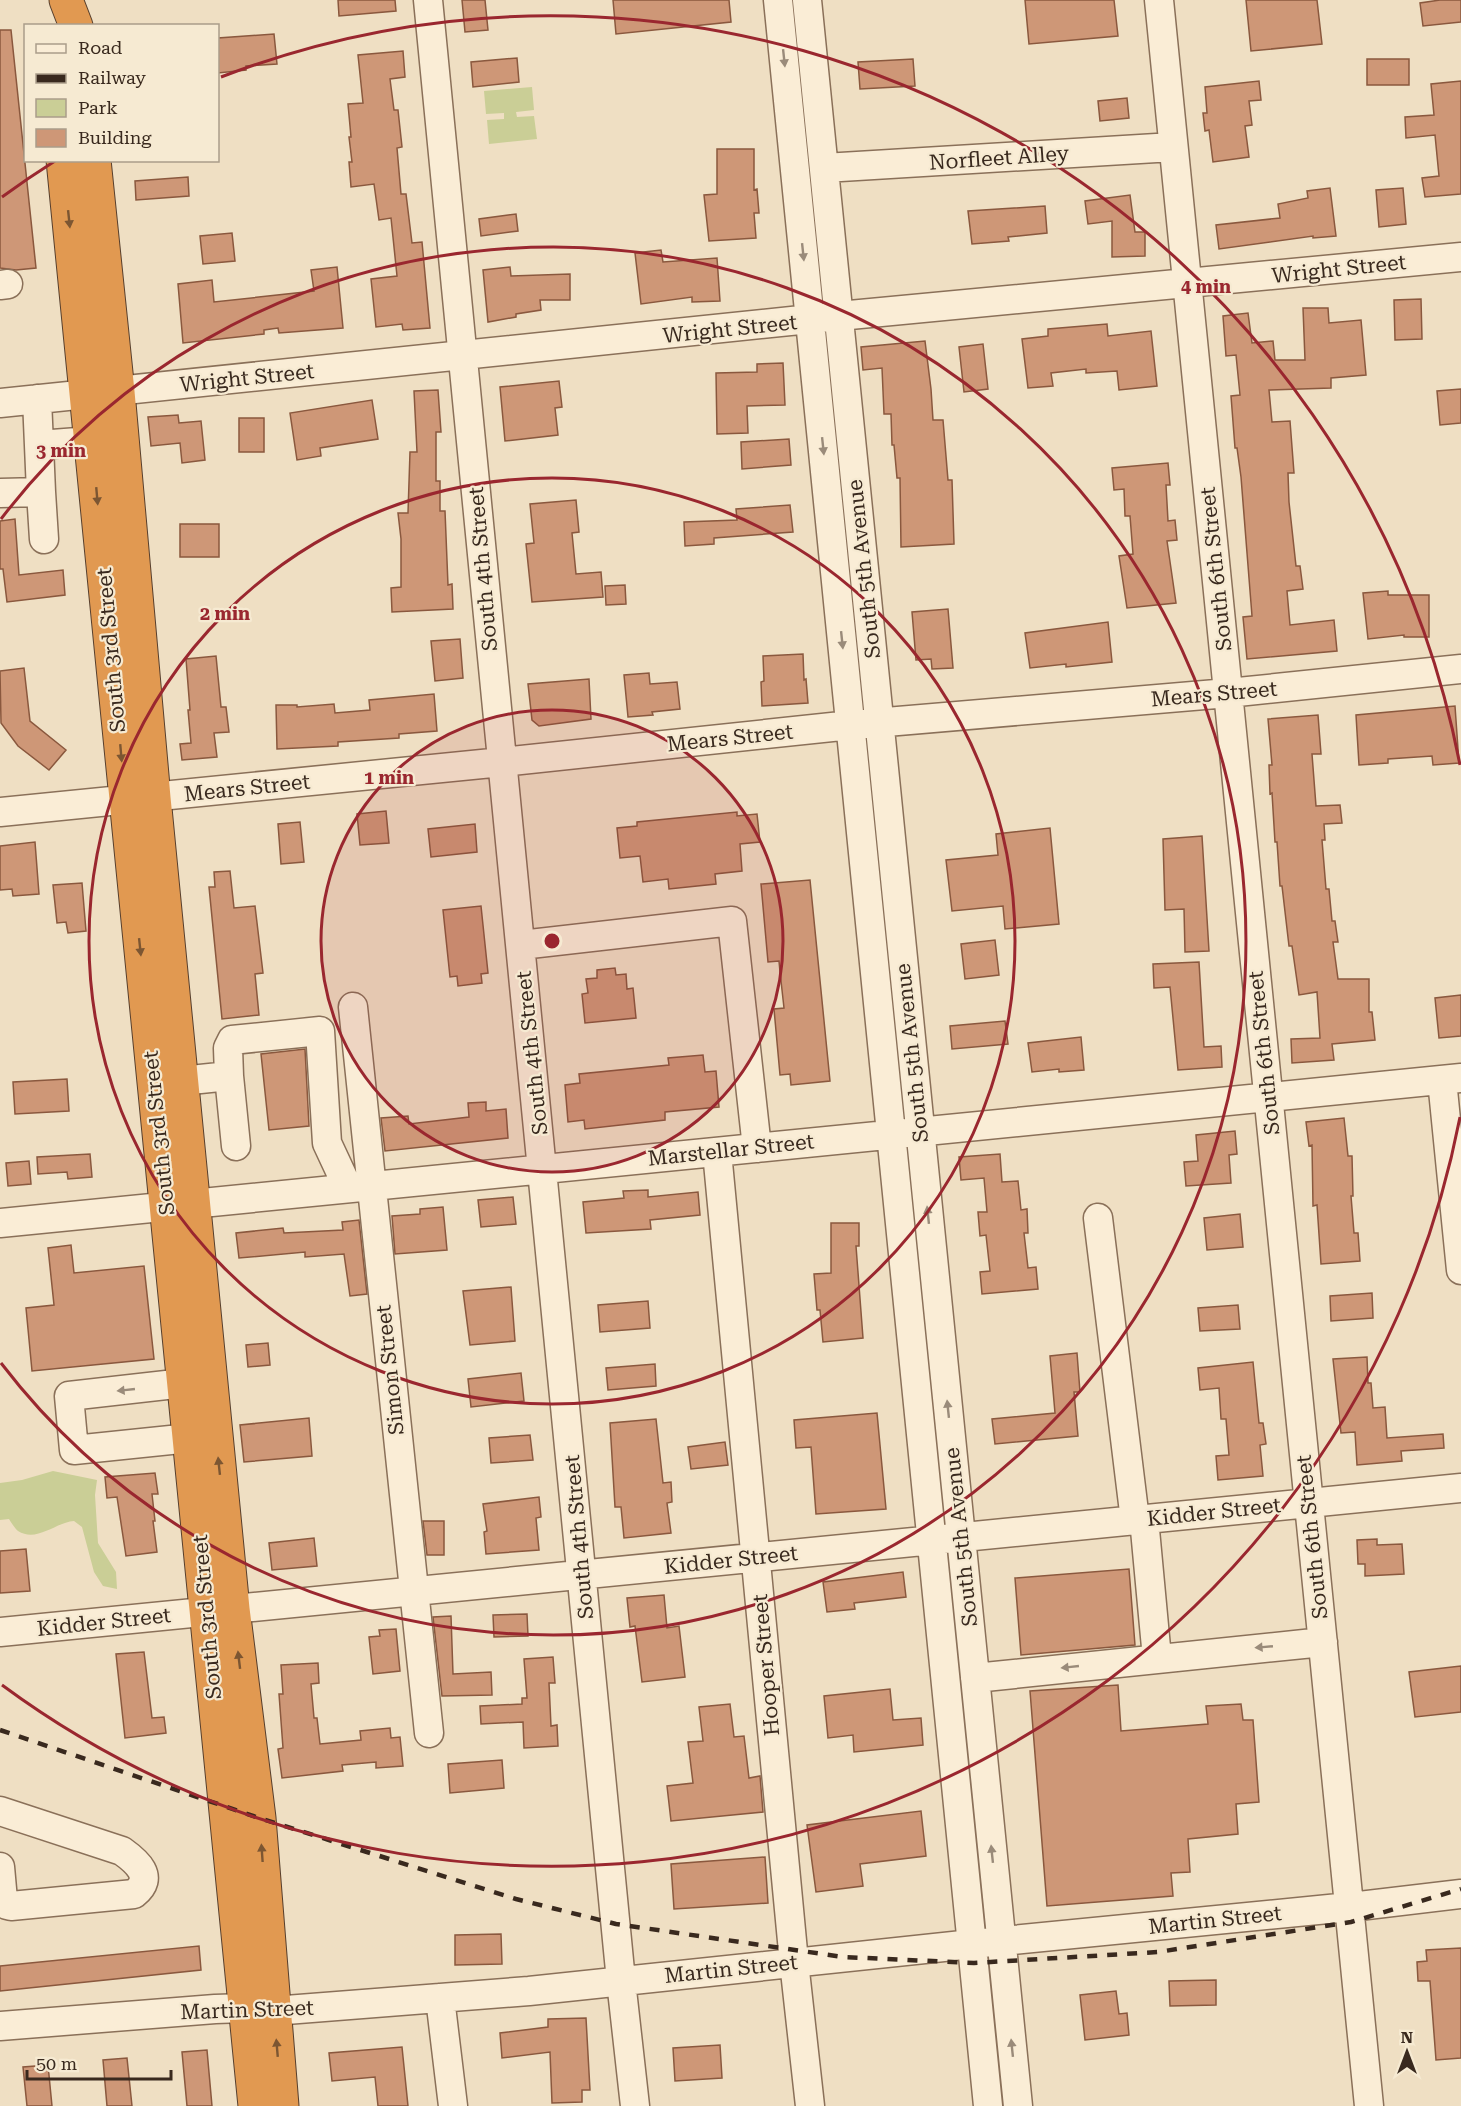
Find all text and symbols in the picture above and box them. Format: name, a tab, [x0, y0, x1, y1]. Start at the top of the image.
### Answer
legend	[24, 24, 219, 162]
text: Road	[78, 37, 123, 58]
one-way arrow	[779, 49, 789, 68]
text: Railway	[78, 67, 146, 88]
text: Park	[78, 97, 118, 118]
text: Building	[78, 127, 152, 148]
street label: Norfleet Alley	[928, 141, 1070, 175]
one-way arrow	[64, 209, 74, 228]
one-way arrow	[798, 243, 808, 262]
street label: Wright Street	[1271, 250, 1408, 288]
text: 4 min	[1181, 276, 1231, 297]
street label: Wright Street	[662, 310, 799, 348]
street label: Wright Street	[179, 359, 316, 397]
one-way arrow	[818, 437, 828, 456]
text: 3 min	[36, 440, 86, 461]
street label: South 5th Avenue	[843, 478, 885, 660]
street label: South 4th Street	[464, 486, 502, 652]
street label: South 6th Street	[1195, 486, 1237, 652]
one-way arrow	[92, 487, 102, 506]
street label: South 3rd Street	[92, 566, 130, 733]
text: 2 min	[200, 603, 250, 624]
one-way arrow	[837, 631, 847, 650]
street label: Mears Street	[1150, 677, 1278, 711]
street label: Mears Street	[666, 719, 794, 757]
one-way arrow	[116, 744, 126, 763]
text: 1 min	[364, 767, 414, 788]
street label: Mears Street	[183, 769, 311, 807]
centre of rings	[542, 931, 562, 951]
one-way arrow	[135, 938, 145, 957]
street label: South 5th Avenue	[891, 962, 933, 1144]
street label: South 4th Street	[511, 970, 553, 1136]
street label: South 6th Street	[1243, 970, 1285, 1136]
street label: South 3rd Street	[138, 1049, 180, 1216]
street label: Marstellar Street	[647, 1129, 816, 1171]
one-way arrow	[924, 1205, 933, 1224]
street label: Simon Street	[371, 1303, 409, 1436]
one-way arrow	[117, 1385, 136, 1394]
one-way arrow	[943, 1399, 953, 1418]
street label: South 5th Avenue	[940, 1446, 982, 1628]
street label: South 4th Street	[560, 1454, 598, 1620]
street label: South 6th Street	[1291, 1454, 1333, 1620]
one-way arrow	[214, 1456, 224, 1475]
street label: Kidder Street	[1146, 1493, 1282, 1531]
street label: South 3rd Street	[188, 1533, 226, 1700]
street label: Kidder Street	[663, 1541, 799, 1579]
street label: Hooper Street	[748, 1593, 784, 1737]
street label: Kidder Street	[36, 1603, 172, 1641]
one-way arrow	[1255, 1642, 1274, 1652]
one-way arrow	[235, 1650, 244, 1669]
one-way arrow	[1061, 1662, 1080, 1672]
one-way arrow	[257, 1844, 266, 1863]
one-way arrow	[987, 1844, 997, 1863]
street label: Martin Street	[1147, 1901, 1283, 1939]
street label: Martin Street	[663, 1950, 799, 1988]
street label: Martin Street	[180, 1996, 314, 2024]
north arrow	[1377, 2022, 1437, 2082]
text: N	[1401, 2028, 1413, 2047]
one-way arrow	[272, 2038, 282, 2057]
one-way arrow	[1007, 2038, 1017, 2057]
scale bar	[27, 2043, 171, 2081]
text: 50 m	[36, 2053, 77, 2074]

